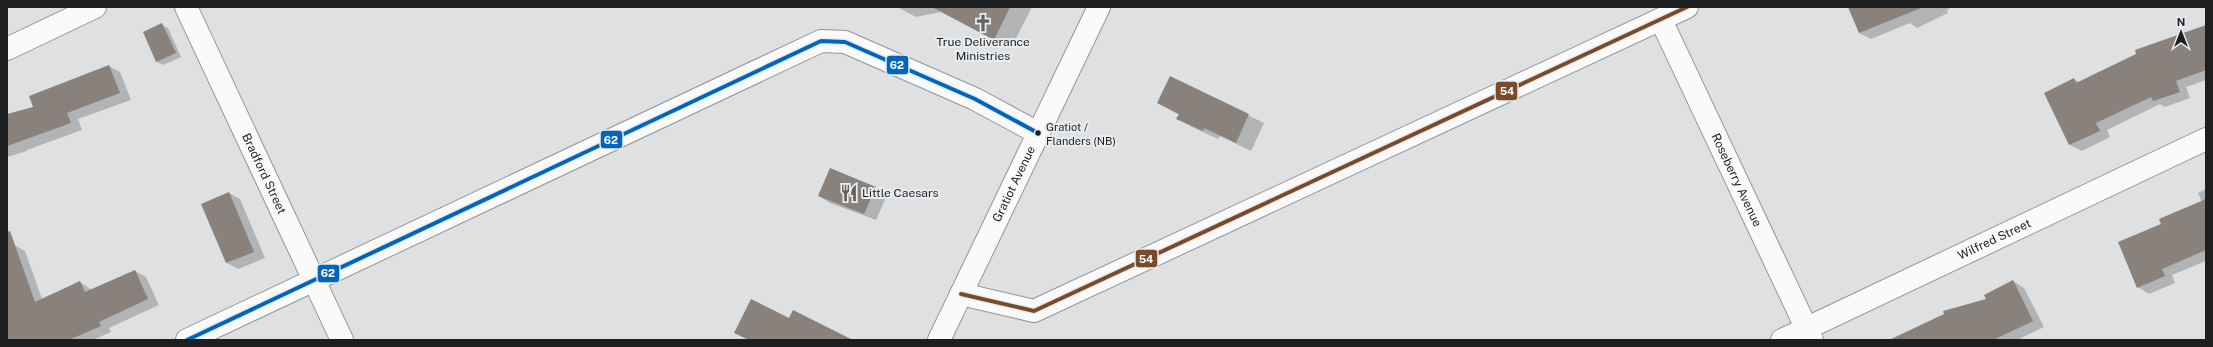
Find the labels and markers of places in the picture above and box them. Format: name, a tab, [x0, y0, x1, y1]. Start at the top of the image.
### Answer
church icon: True Deliverance Ministries	[973, 13, 993, 33]
place label: True Deliverance Ministries	[936, 35, 1030, 63]
place label: Gratiot / Flanders (NB)	[1046, 121, 1116, 147]
marker: Gratiot / Flanders (NB)	[1033, 128, 1043, 138]
restaurant icon: Little Caesars	[839, 183, 859, 203]
place label: Little Caesars	[862, 186, 939, 200]

